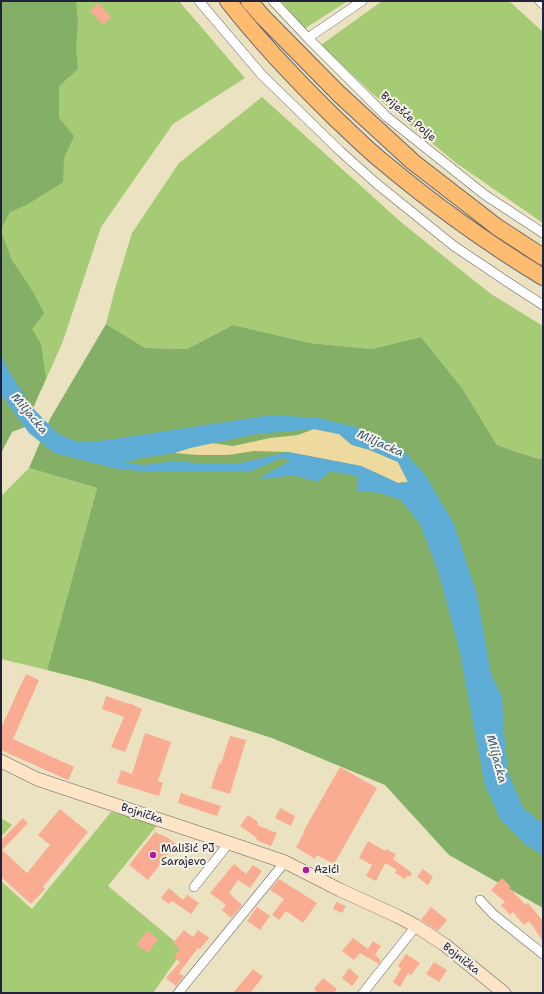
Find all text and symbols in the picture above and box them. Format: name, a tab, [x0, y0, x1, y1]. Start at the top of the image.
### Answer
street label: Briješće Polje	[378, 89, 438, 145]
water label: Miljacka	[8, 390, 50, 438]
water label: Miljacka	[355, 427, 405, 461]
water label: Miljacka	[483, 733, 509, 785]
street label: Bojnička	[119, 801, 165, 827]
place label: Mališić PJ Sarajevo	[161, 842, 214, 868]
marker: Mališić PJ Sarajevo	[148, 850, 158, 860]
place label: Azići	[314, 863, 339, 877]
marker: Azići	[301, 865, 311, 875]
street label: Bojnička	[440, 940, 482, 978]

